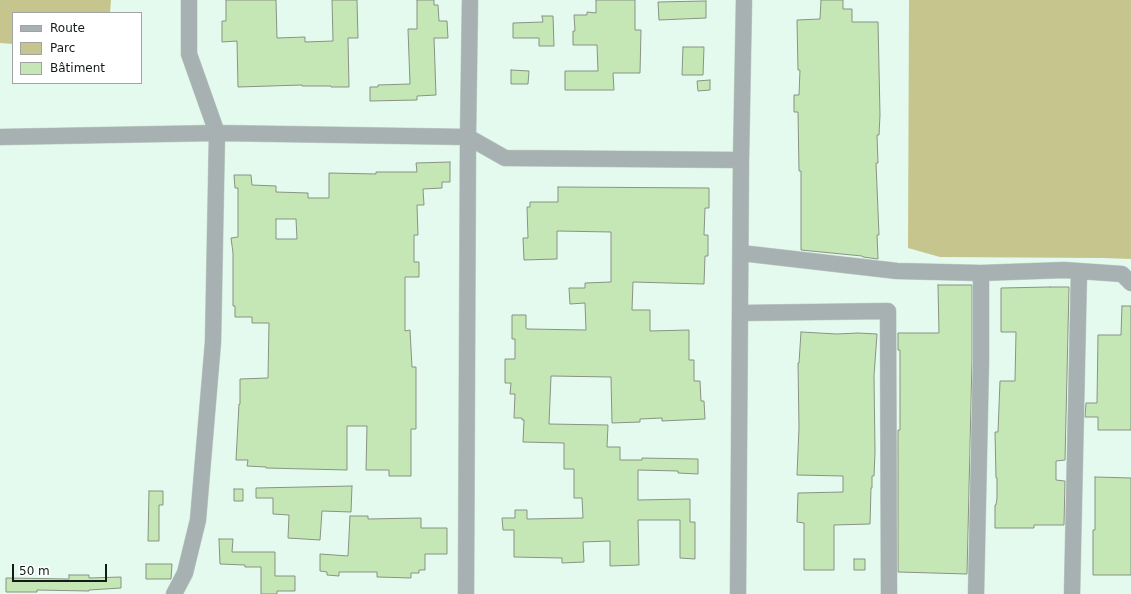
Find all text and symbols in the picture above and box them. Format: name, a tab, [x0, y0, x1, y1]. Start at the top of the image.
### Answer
legend	[12, 12, 142, 84]
text: Route	[50, 21, 85, 35]
text: Parc	[50, 41, 75, 55]
text: Bâtiment	[50, 61, 105, 75]
scale bar	[14, 556, 109, 582]
text: 50 m	[19, 564, 50, 578]

